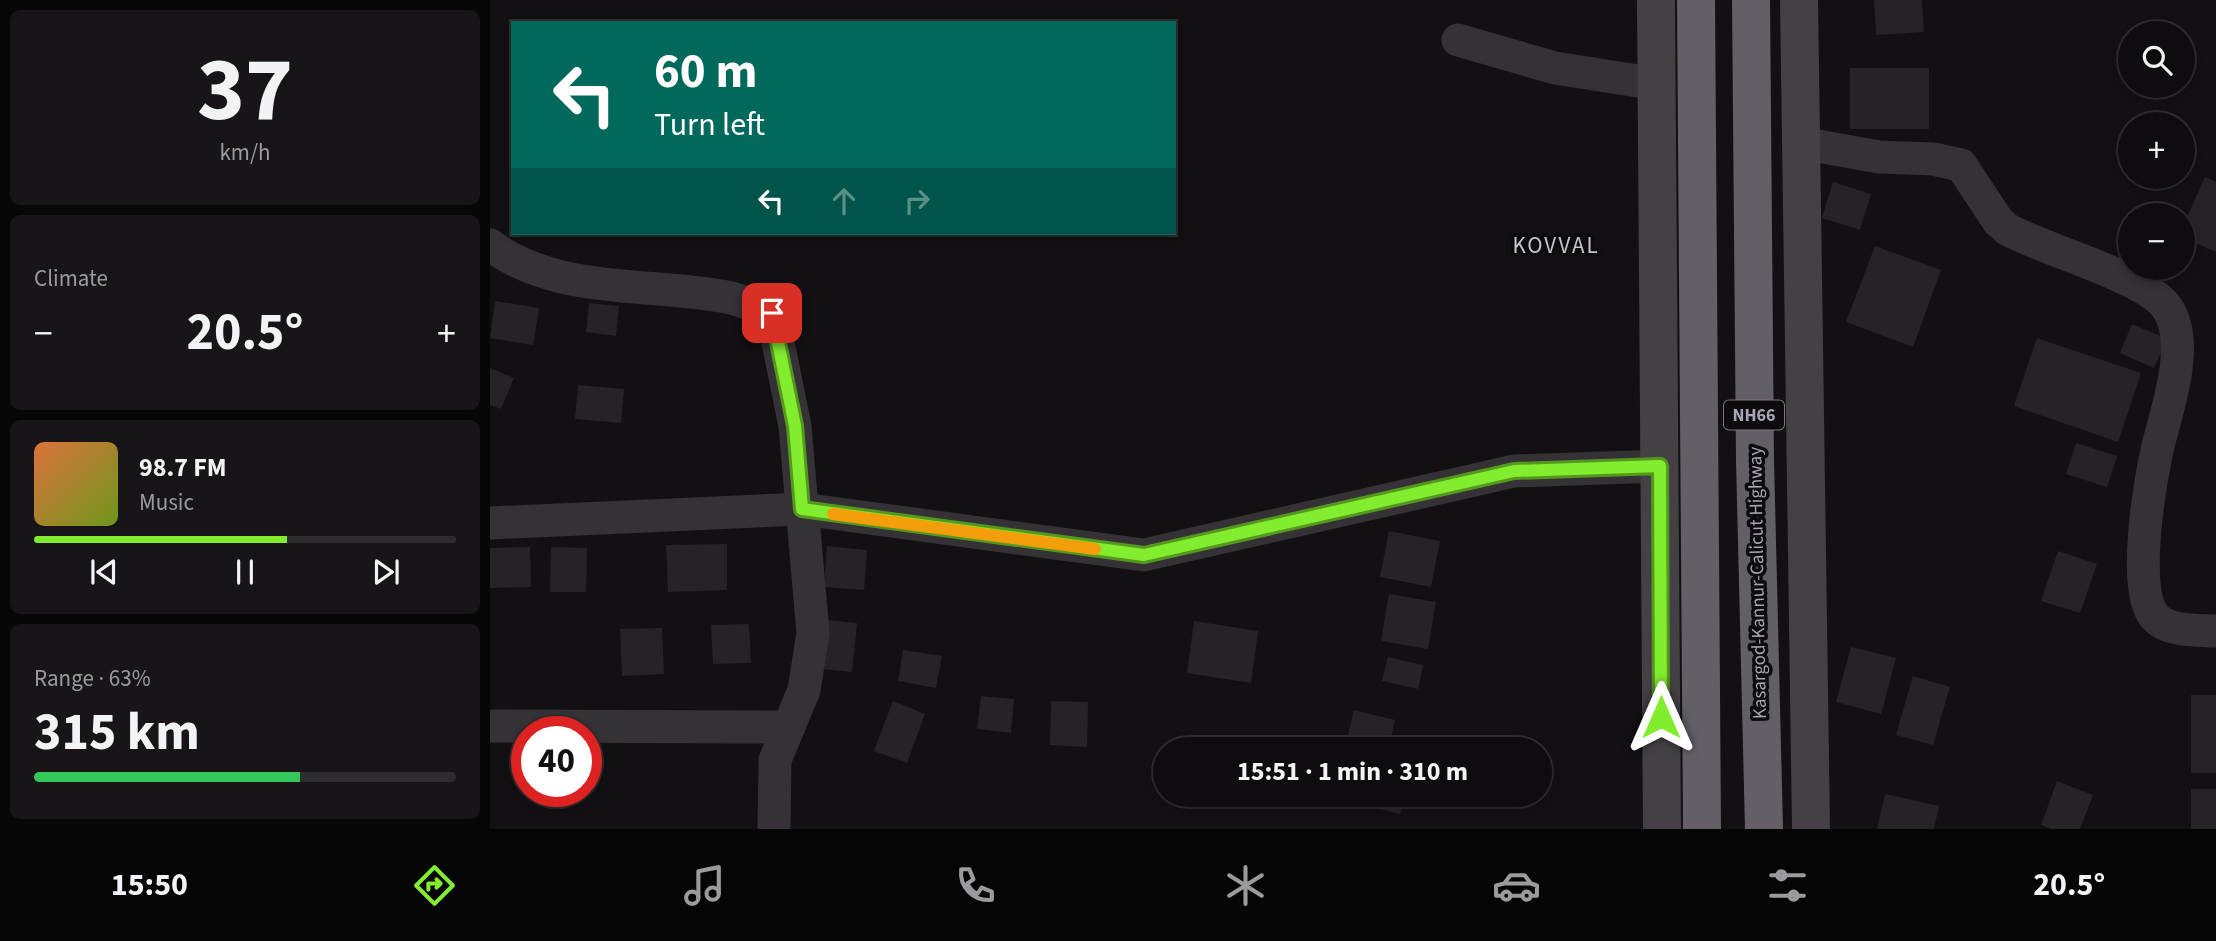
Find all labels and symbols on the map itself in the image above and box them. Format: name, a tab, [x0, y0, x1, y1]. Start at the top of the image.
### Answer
district label: KOVVAL	[1512, 229, 1600, 262]
pin	[742, 283, 802, 343]
road number: NH66	[1724, 400, 1784, 430]
street label: Kasargod-Kannur-Calicut Highway	[1742, 446, 1774, 719]
position arrow	[1624, 680, 1698, 754]
speed limit sign: 40	[511, 716, 602, 807]

